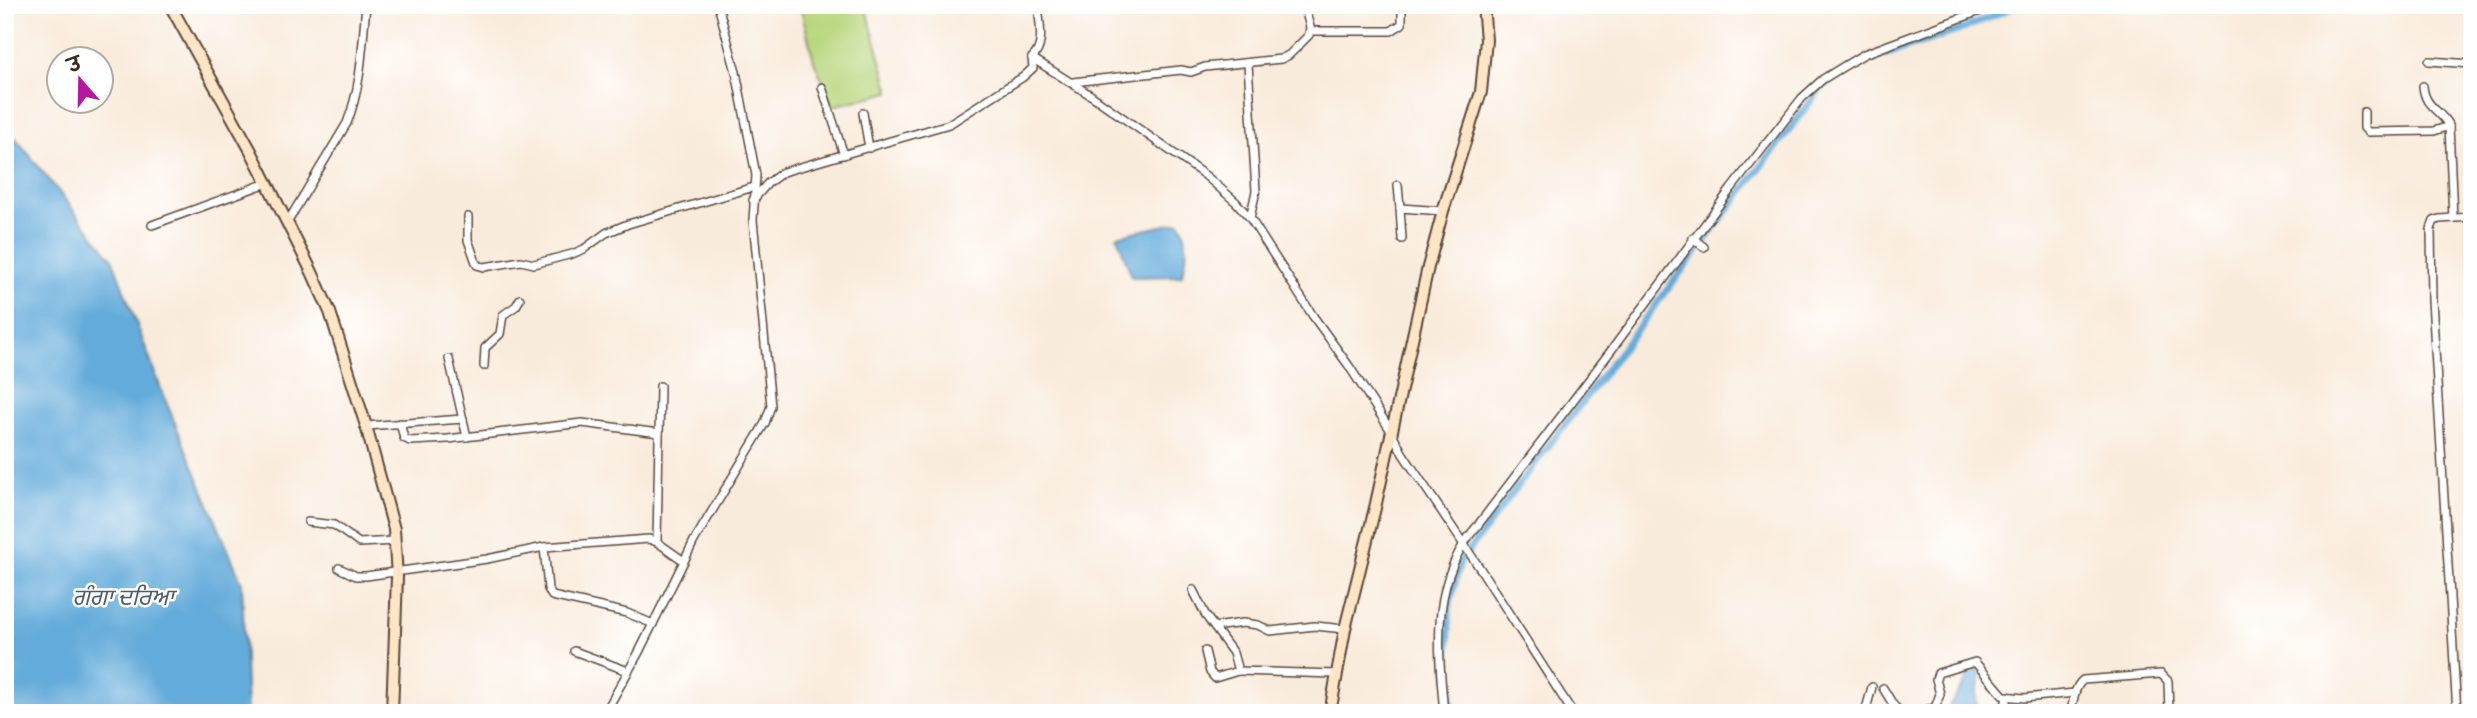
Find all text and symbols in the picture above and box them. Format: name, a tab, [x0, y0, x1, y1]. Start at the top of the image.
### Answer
north arrow	[46, 46, 116, 116]
text: उ	[63, 51, 86, 78]
water label: ਗੰਗਾ ਦਰਿਆ	[72, 583, 178, 611]

